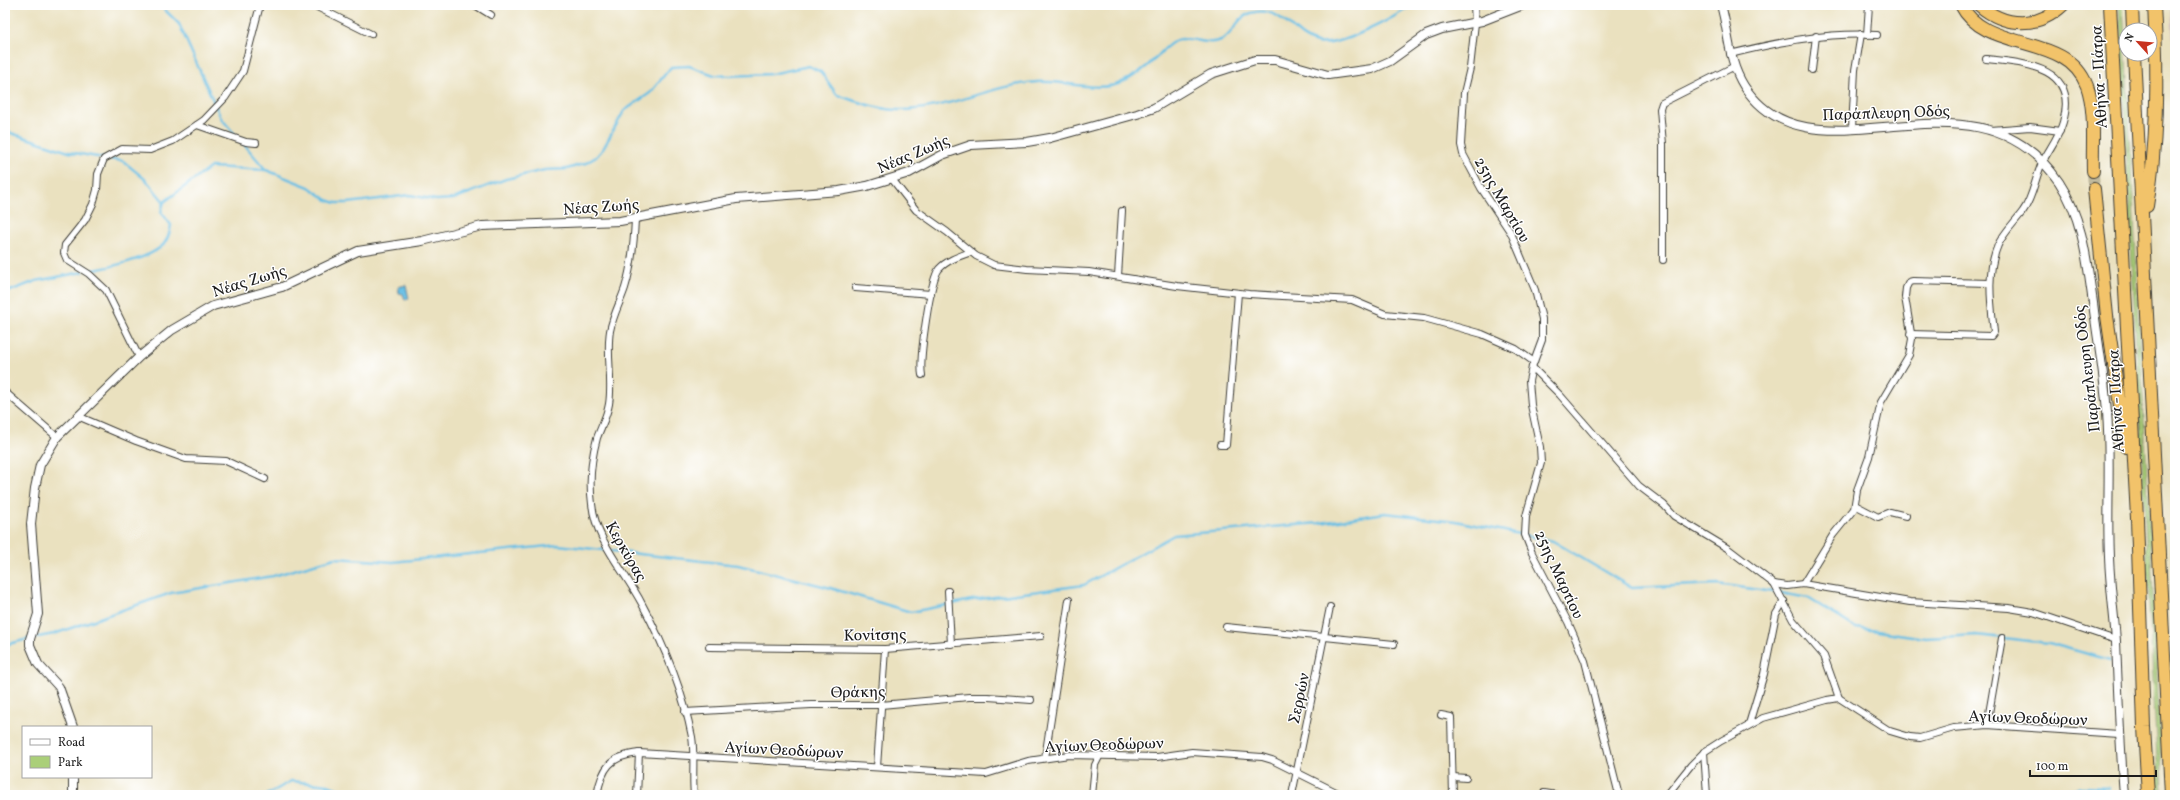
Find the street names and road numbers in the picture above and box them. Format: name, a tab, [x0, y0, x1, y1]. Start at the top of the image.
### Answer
street label: Αθήνα - Πάτρα	[2086, 24, 2114, 129]
street label: Παράπλευρη Οδός	[1822, 101, 1950, 127]
street label: Νέας Ζωής	[874, 130, 953, 180]
street label: 25ης Μαρτίου	[1468, 153, 1535, 247]
street label: Νέας Ζωής	[562, 194, 640, 222]
street label: Νέας Ζωής	[210, 260, 289, 304]
street label: Παράπλευρη Οδός	[2069, 304, 2107, 433]
street label: Αθήνα - Πάτρα	[2103, 348, 2131, 453]
street label: Κερκύρας	[599, 518, 651, 586]
street label: 25ης Μαρτίου	[1528, 527, 1588, 623]
street label: Κονίτσης	[843, 624, 907, 648]
street label: Σερρών	[1284, 671, 1316, 726]
street label: Θράκης	[831, 682, 886, 704]
street label: Αγίων Θεοδώρων	[1968, 706, 2088, 732]
street label: Αγίων Θεοδώρων	[1044, 733, 1164, 759]
street label: Αγίων Θεοδώρων	[724, 737, 844, 765]

